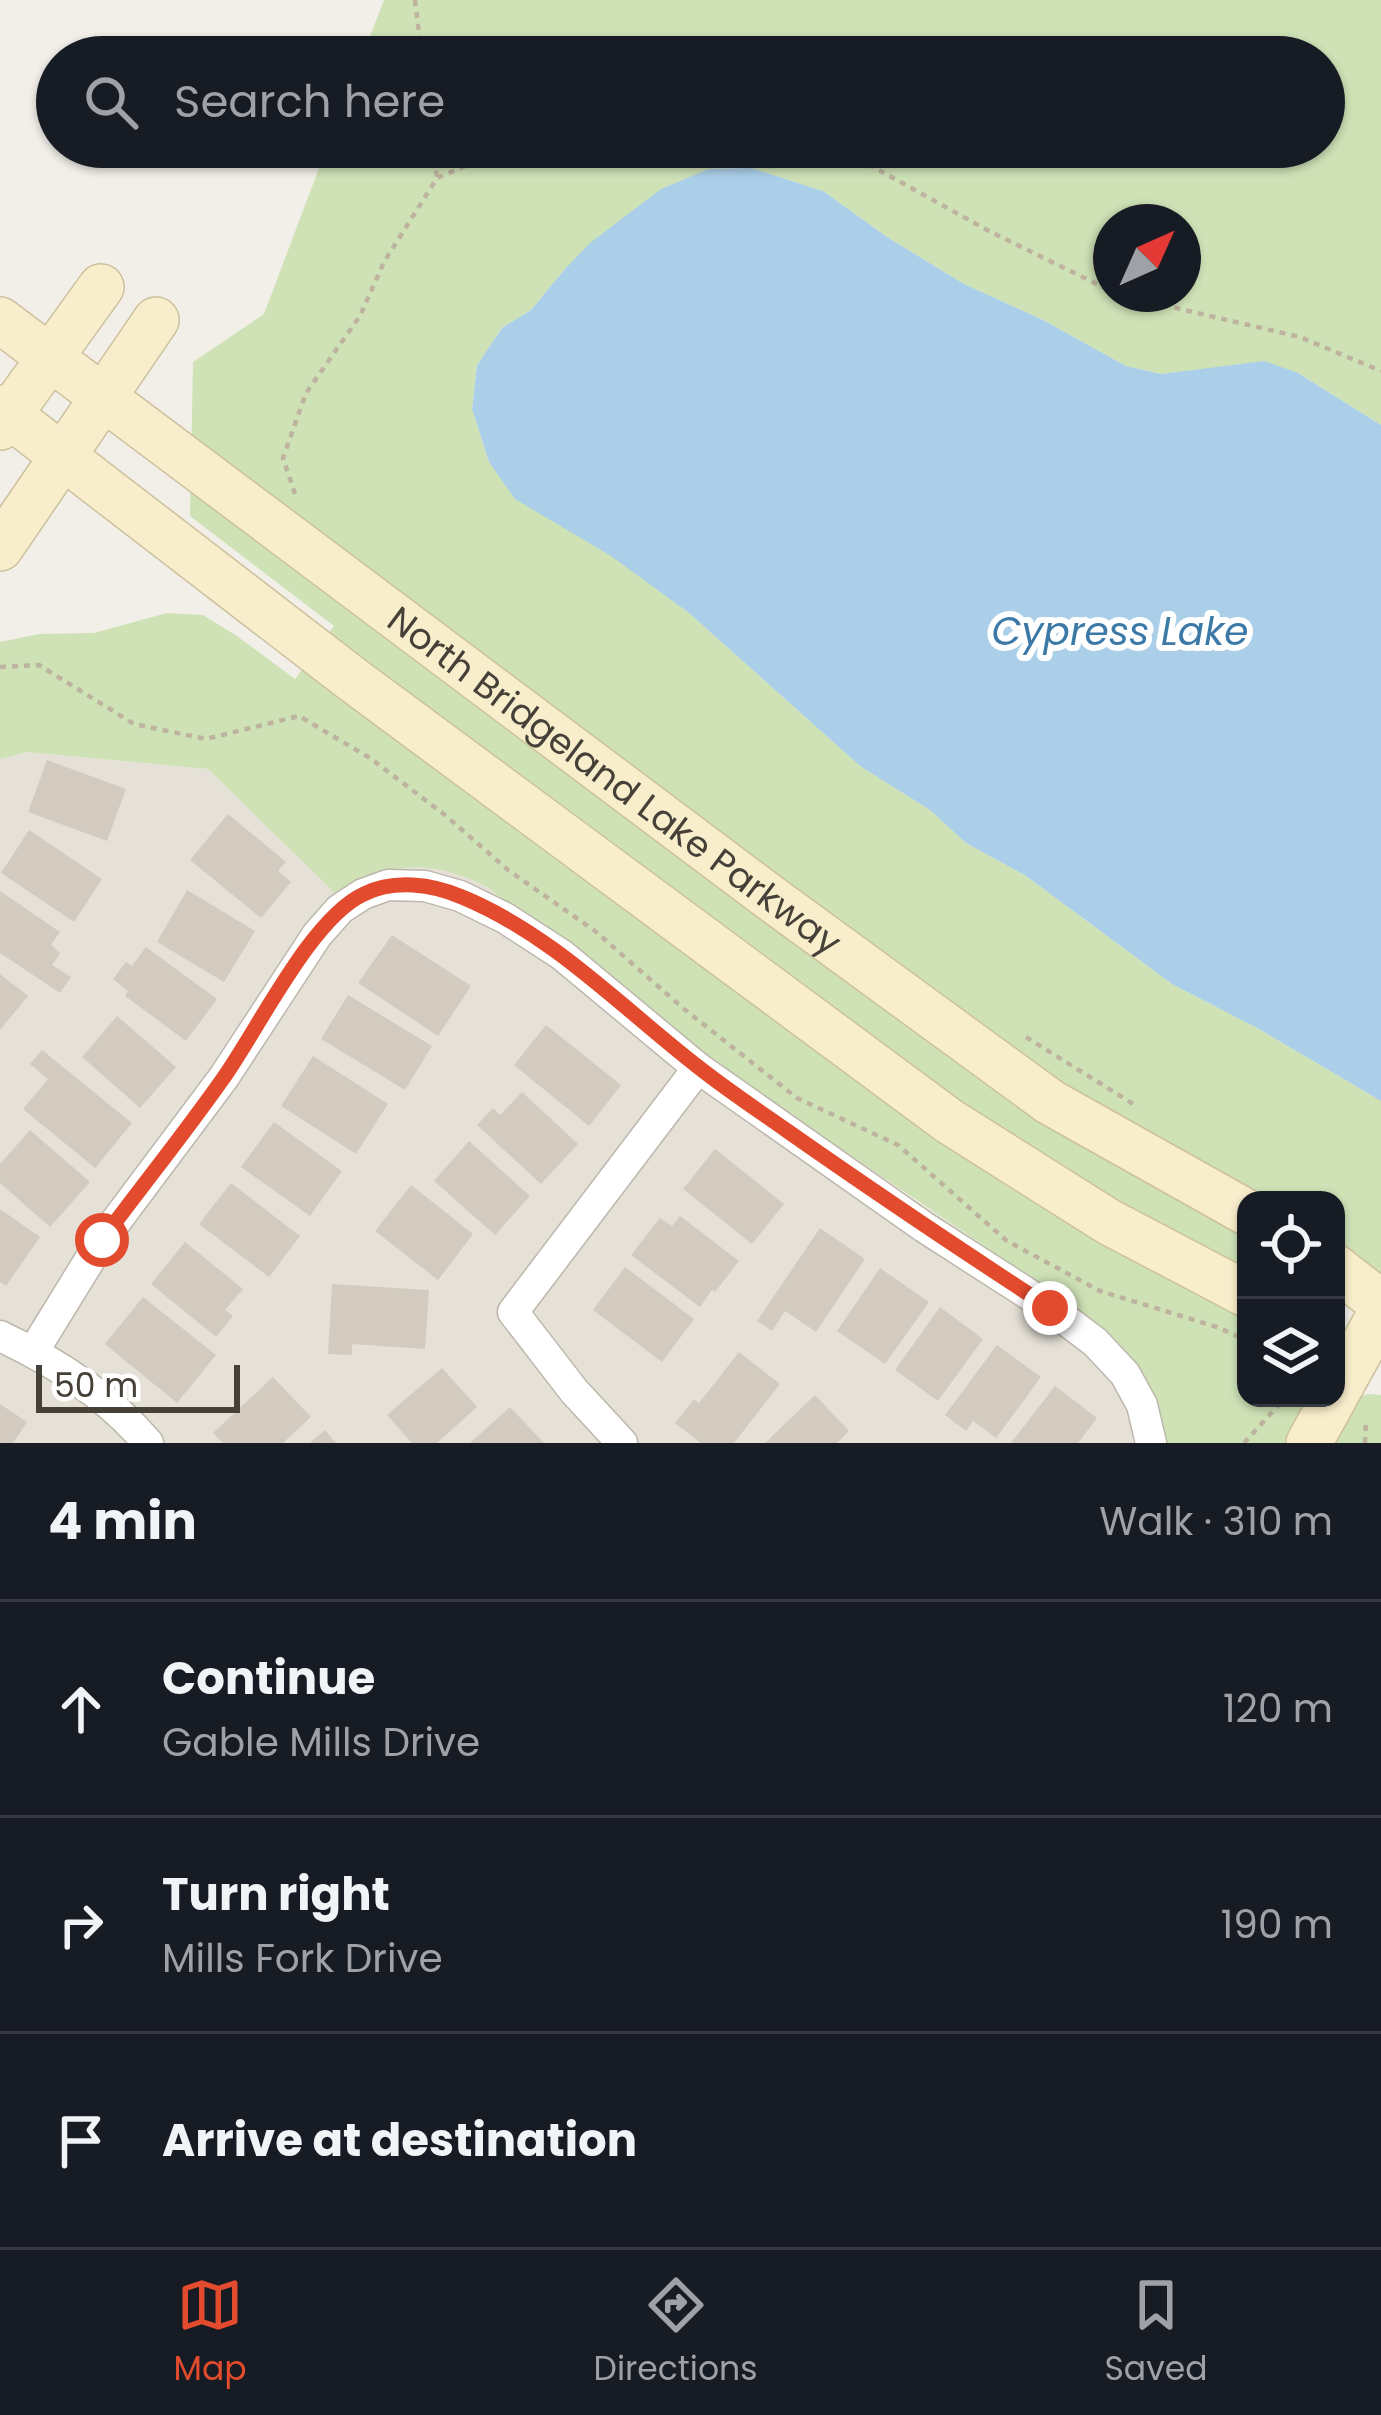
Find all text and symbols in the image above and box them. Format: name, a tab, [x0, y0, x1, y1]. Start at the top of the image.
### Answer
search box	[36, 36, 1345, 168]
icon: search	[78, 69, 144, 135]
text: Search here	[174, 70, 445, 133]
north arrow	[1093, 204, 1201, 312]
street label: North Bridgeland Lake Parkway	[377, 594, 852, 967]
water label: Cypress Lake	[992, 604, 1248, 659]
map controls	[1237, 1191, 1345, 1407]
button: locate	[1237, 1191, 1345, 1299]
route start	[75, 1213, 129, 1267]
route end	[1023, 1281, 1077, 1335]
button: layers	[1237, 1299, 1345, 1407]
scale bar	[36, 1359, 240, 1412]
text: 50 m	[54, 1362, 138, 1409]
text: 4 min	[48, 1485, 197, 1557]
text: Walk · 310 m	[1099, 1494, 1333, 1549]
text: Continue	[162, 1647, 375, 1710]
icon: ahead	[48, 1676, 114, 1742]
text: 120 m	[1223, 1681, 1333, 1736]
text: Gable Mills Drive	[162, 1715, 480, 1770]
text: Turn right	[162, 1863, 390, 1926]
icon: right	[48, 1892, 114, 1958]
text: 190 m	[1221, 1897, 1333, 1952]
text: Mills Fork Drive	[162, 1931, 443, 1986]
icon: arrive	[48, 2108, 114, 2174]
text: Arrive at destination	[162, 2109, 637, 2172]
tab: Map	[174, 2272, 247, 2394]
tab: Directions	[594, 2272, 757, 2394]
tab: Saved	[1105, 2272, 1207, 2394]

